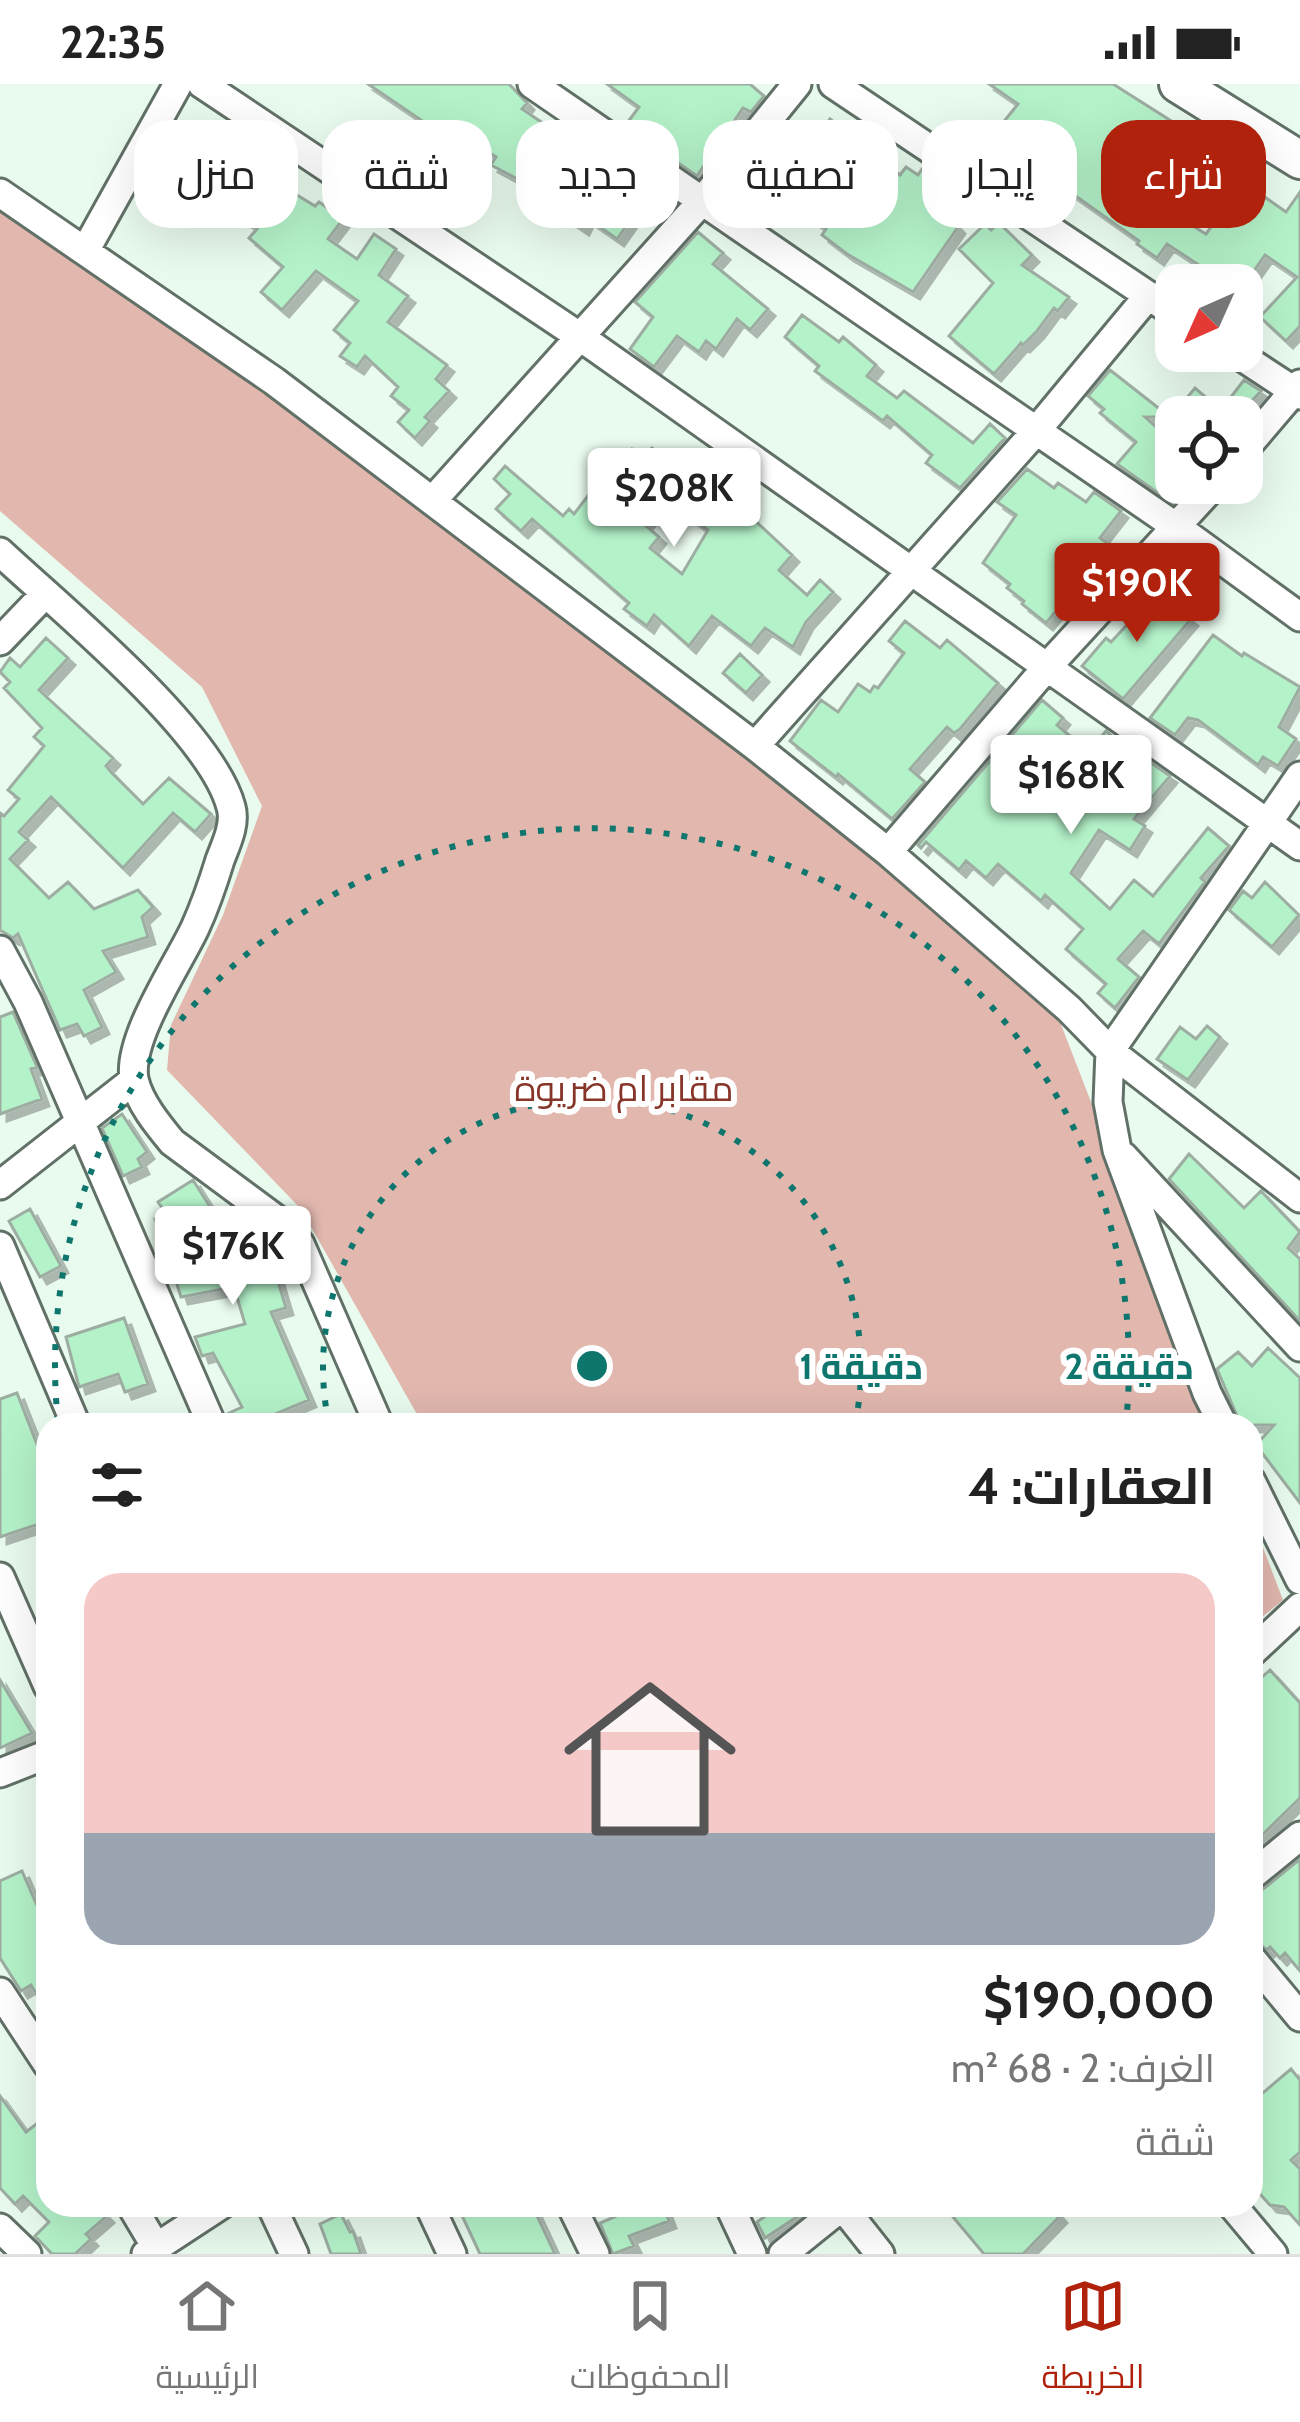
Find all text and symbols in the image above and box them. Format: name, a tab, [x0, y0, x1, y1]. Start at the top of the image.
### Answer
text: 22:35	[60, 15, 166, 69]
chip: منزل	[134, 120, 298, 228]
chip: شقة	[322, 120, 492, 228]
chip: جديد	[516, 120, 679, 228]
chip: تصفية	[703, 120, 898, 228]
chip: إيجار	[922, 120, 1077, 228]
chip: شراء	[1101, 120, 1266, 228]
north arrow	[1155, 264, 1263, 372]
map controls	[1155, 264, 1263, 504]
button: locate	[1155, 396, 1263, 504]
pin: $208K	[590, 448, 758, 550]
text: $208K	[615, 463, 733, 511]
pin: $190K	[1053, 543, 1221, 645]
text: $190K	[1082, 558, 1192, 606]
pin: $168K	[987, 735, 1155, 837]
text: $168K	[1018, 750, 1124, 798]
park label: مقابر ام ضريوة	[515, 1066, 734, 1113]
pin: $176K	[149, 1206, 317, 1308]
text: $176K	[182, 1221, 284, 1269]
text: 1 دقيقة	[799, 1344, 923, 1388]
text: 2 دقيقة	[1065, 1344, 1193, 1388]
centre of rings	[571, 1345, 613, 1387]
icon: filters	[84, 1452, 150, 1518]
text: العقارات: 4	[968, 1455, 1215, 1517]
icon: home	[542, 1651, 758, 1867]
text: $190,000	[983, 1969, 1215, 2031]
text: الغرف: 2 · 68 m²	[951, 2044, 1215, 2092]
text: شقة	[1135, 2117, 1215, 2165]
tab: الرئيسية	[156, 2273, 259, 2407]
tab: المحفوظات	[570, 2273, 731, 2407]
tab: الخريطة	[1042, 2273, 1145, 2407]

